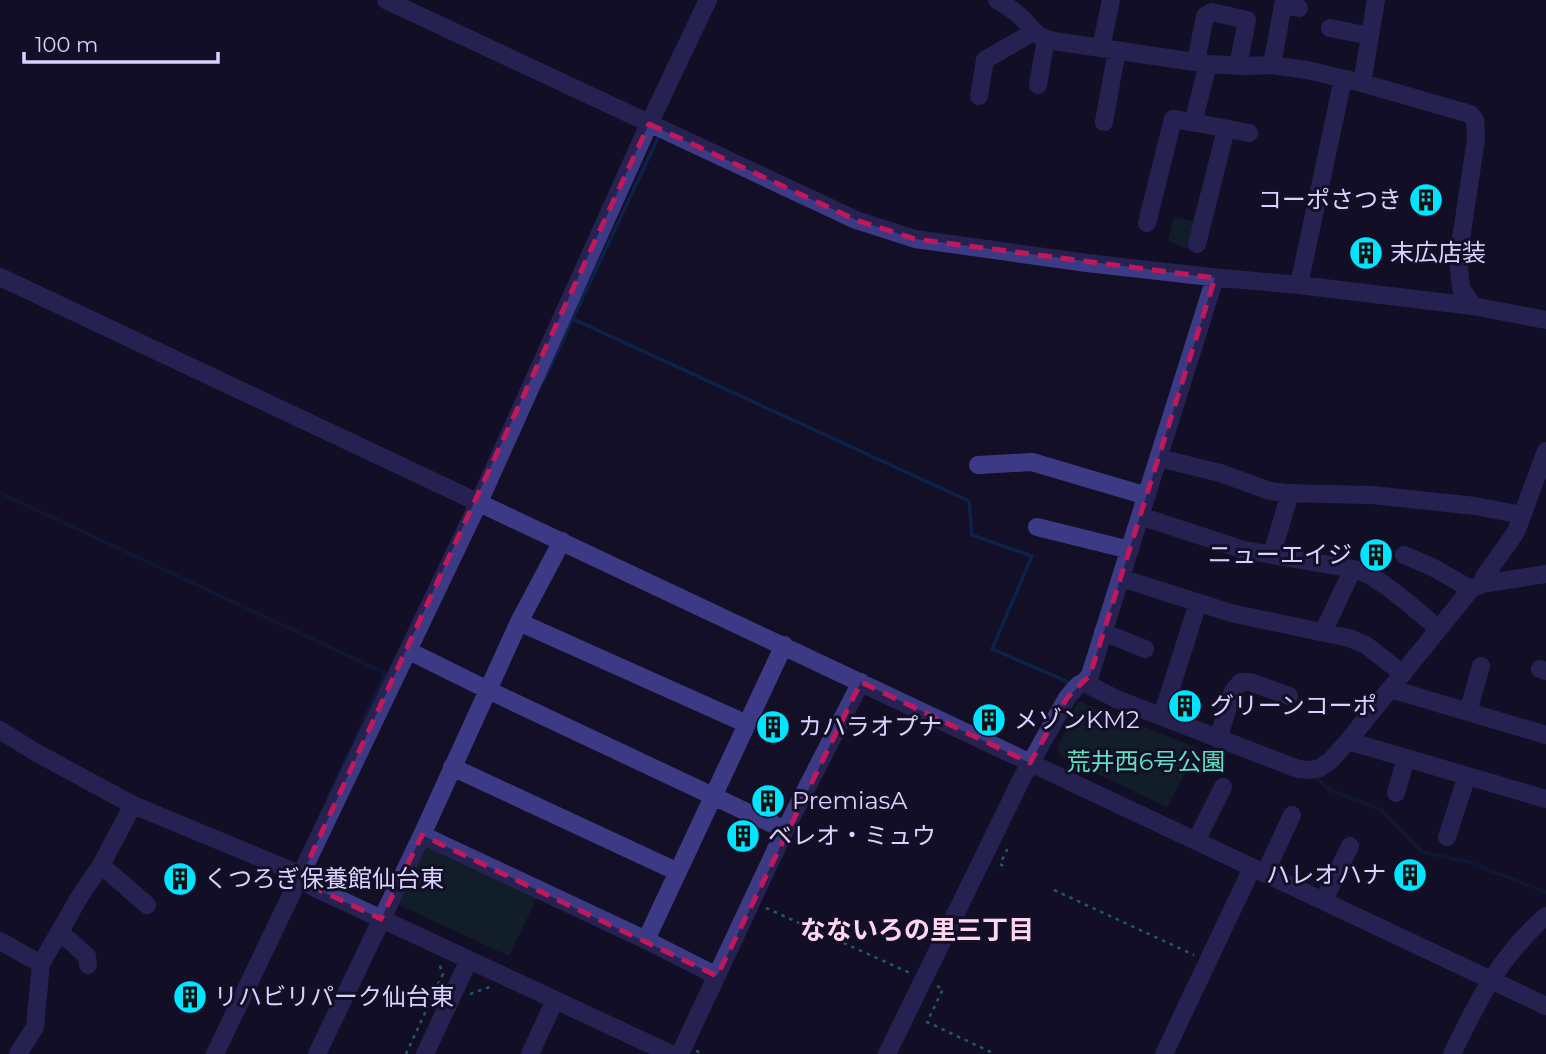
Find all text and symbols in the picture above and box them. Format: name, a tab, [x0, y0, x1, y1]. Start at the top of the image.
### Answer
scale bar	[24, 21, 219, 65]
text: 100 m	[35, 32, 98, 57]
building icon: コーポさつき	[1407, 181, 1445, 219]
place label: コーポさつき	[1258, 185, 1402, 214]
building icon: 末広店装	[1347, 234, 1385, 272]
place label: 末広店装	[1390, 238, 1486, 267]
building icon: ニューエイジ	[1357, 536, 1395, 574]
place label: ニューエイジ	[1208, 540, 1352, 569]
building icon: グリーンコーポ	[1166, 687, 1204, 725]
place label: グリーンコーポ	[1210, 691, 1377, 720]
building icon: メゾンKM2	[970, 701, 1008, 739]
place label: メゾンKM2	[1014, 705, 1140, 734]
building icon: カハラオプナ	[754, 708, 792, 746]
place label: カハラオプナ	[798, 712, 942, 741]
park label: 荒井西6号公園	[1067, 747, 1225, 776]
building icon: PremiasA	[749, 782, 787, 820]
place label: PremiasA	[792, 786, 908, 815]
building icon: ベレオ・ミュウ	[724, 817, 762, 855]
place label: ベレオ・ミュウ	[768, 821, 936, 850]
building icon: ハレオハナ	[1391, 856, 1429, 894]
building icon: くつろぎ保養館仙台東	[161, 860, 199, 898]
place label: ハレオハナ	[1266, 860, 1386, 889]
place label: くつろぎ保養館仙台東	[204, 864, 444, 893]
district label: なないろの里三丁目	[800, 914, 1034, 946]
building icon: リハビリパーク仙台東	[171, 978, 209, 1016]
place label: リハビリパーク仙台東	[214, 982, 454, 1011]

